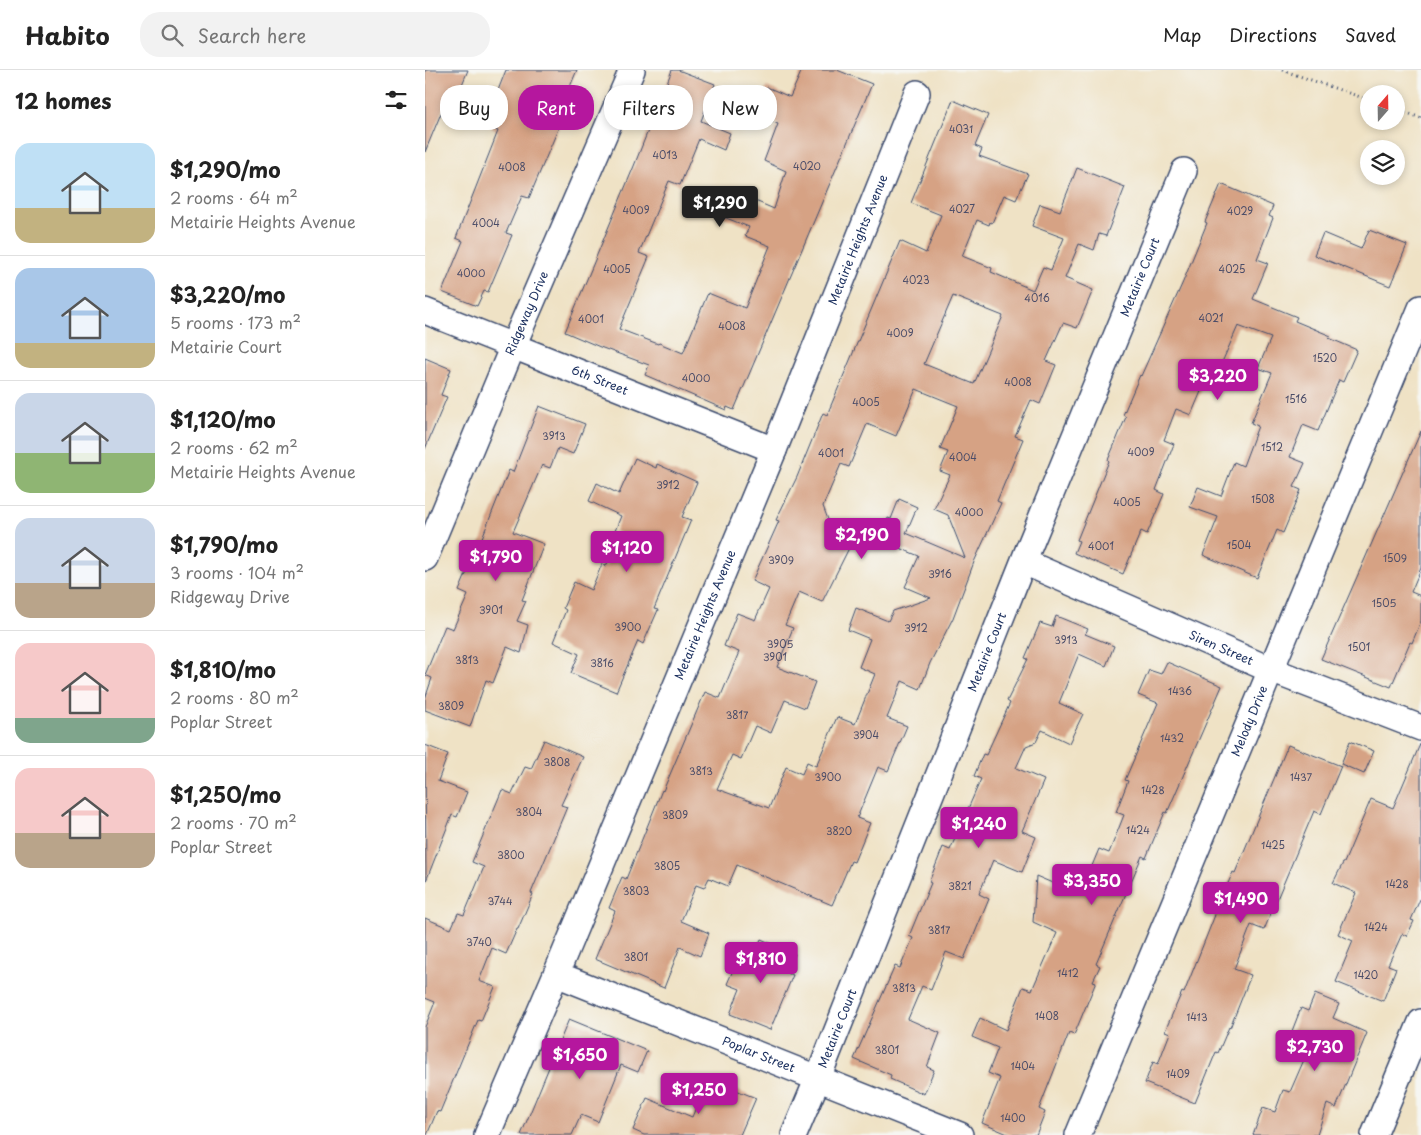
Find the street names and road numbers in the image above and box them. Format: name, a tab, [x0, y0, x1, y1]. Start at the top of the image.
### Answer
street label: Metairie Heights Avenue	[823, 171, 892, 308]
street label: Metairie Court	[1115, 235, 1164, 319]
street label: Ridgeway Drive	[500, 268, 552, 358]
street label: 6th Street	[569, 360, 631, 399]
street label: Metairie Heights Avenue	[669, 546, 740, 682]
street label: Metairie Court	[963, 609, 1010, 694]
street label: Siren Street	[1186, 625, 1257, 669]
street label: Melody Drive	[1226, 683, 1271, 759]
street label: Metairie Court	[813, 986, 861, 1071]
street label: Poplar Street	[720, 1031, 798, 1076]

